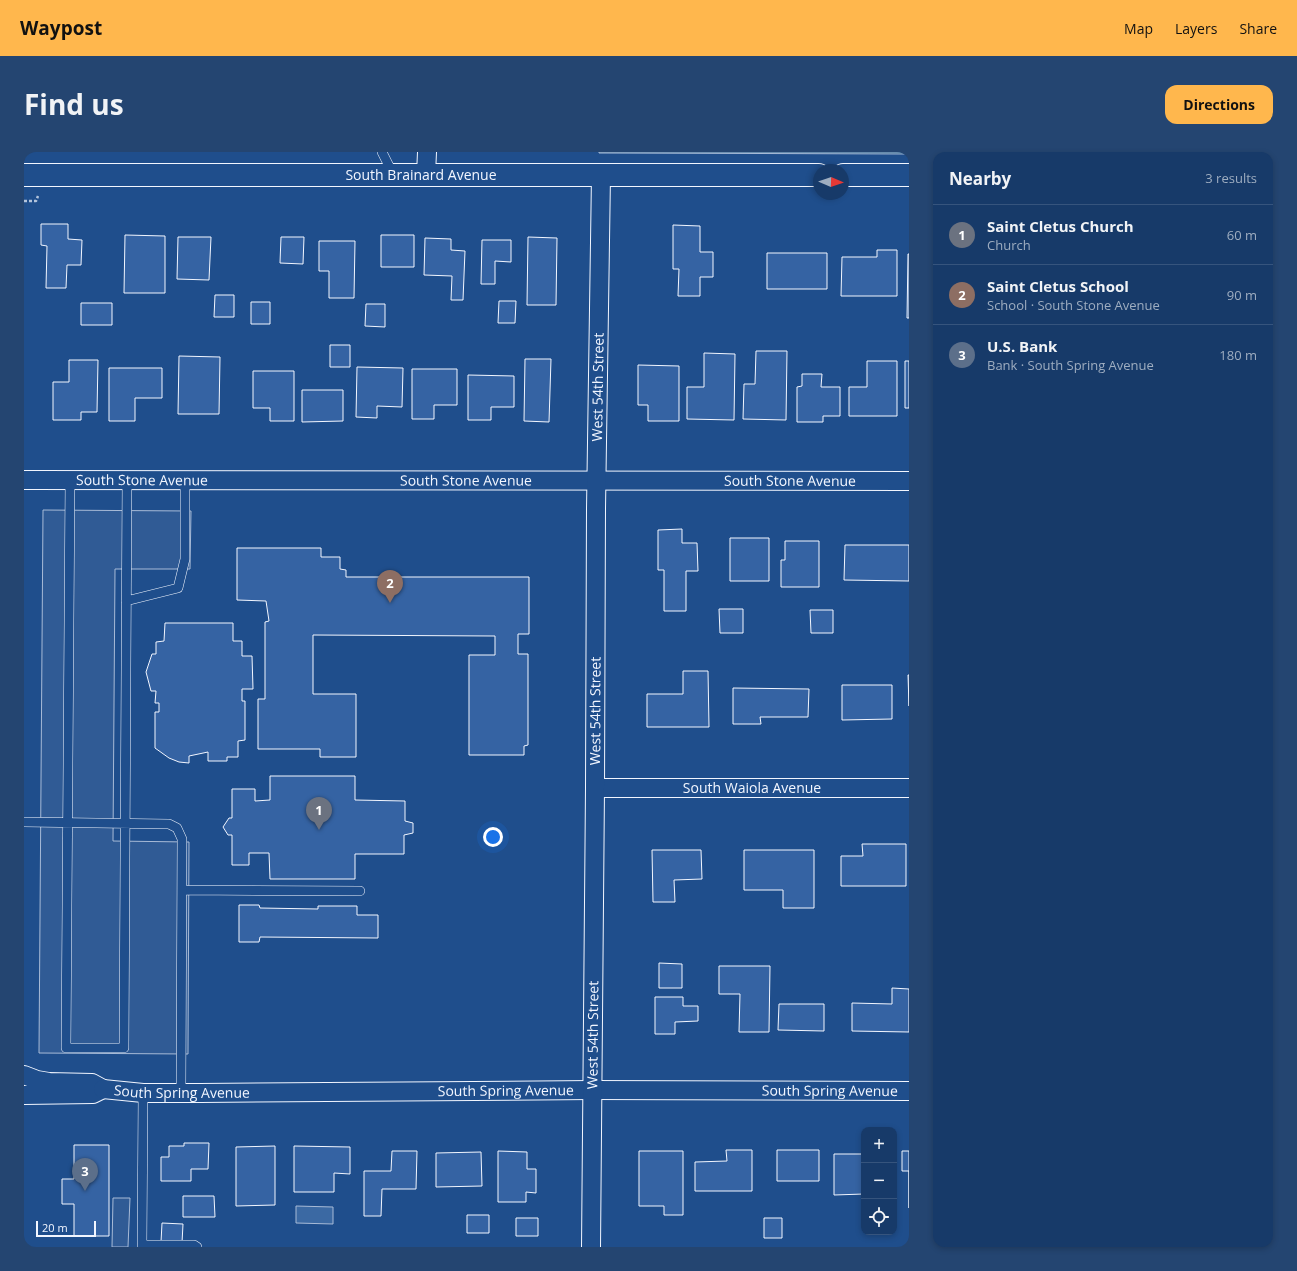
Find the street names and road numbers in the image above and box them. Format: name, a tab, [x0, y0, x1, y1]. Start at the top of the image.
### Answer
street label: South Brainard Avenue	[345, 165, 497, 184]
street label: West 54th Street	[587, 333, 608, 441]
street label: South Stone Avenue	[76, 470, 208, 489]
street label: South Stone Avenue	[400, 470, 532, 490]
street label: South Stone Avenue	[724, 471, 856, 490]
street label: West 54th Street	[585, 657, 604, 765]
street label: South Waiola Avenue	[683, 778, 821, 797]
street label: West 54th Street	[582, 981, 602, 1089]
street label: South Spring Avenue	[113, 1080, 250, 1102]
street label: South Spring Avenue	[438, 1080, 574, 1100]
street label: South Spring Avenue	[762, 1081, 898, 1100]

